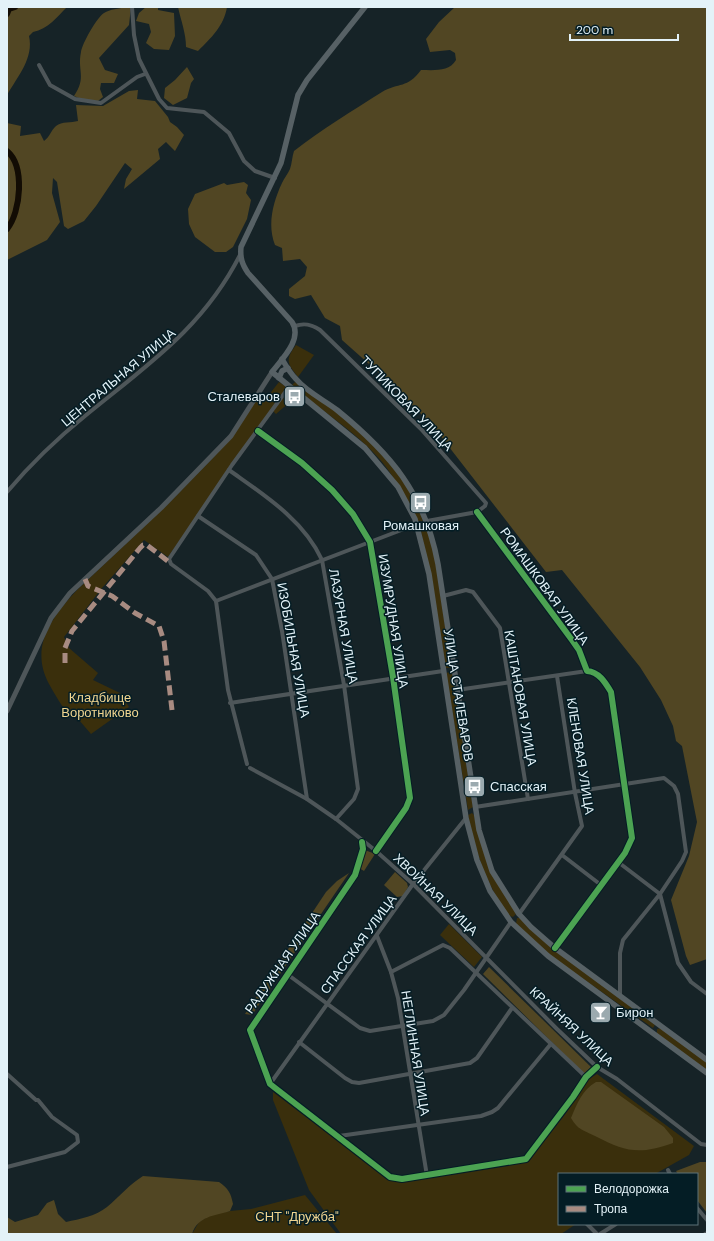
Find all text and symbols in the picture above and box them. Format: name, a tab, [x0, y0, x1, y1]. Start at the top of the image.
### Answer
scale bar	[570, 16, 678, 42]
text: 200 m	[576, 22, 613, 38]
street label: ЦЕНТРАЛЬНАЯ УЛИЦА	[58, 324, 179, 430]
street label: ТУПИКОВАЯ УЛИЦА	[357, 352, 457, 455]
bus stop icon: Сталеваров	[282, 383, 308, 409]
place label: Сталеваров	[207, 388, 280, 405]
bus stop icon: Ромашковая	[408, 490, 434, 516]
place label: Ромашковая	[383, 517, 459, 534]
street label: РОМАШКОВАЯ УЛИЦА	[496, 524, 593, 649]
street label: ИЗУМРУДНАЯ УЛИЦА	[374, 553, 413, 690]
street label: ЛАЗУРНАЯ УЛИЦА	[325, 567, 362, 685]
street label: ИЗОБИЛЬНАЯ УЛИЦА	[273, 581, 314, 719]
street label: УЛИЦА СТАЛЕВАРОВ	[440, 627, 477, 763]
street label: КАШТАНОВАЯ УЛИЦА	[500, 629, 541, 768]
park label: Кладбище Воротниково	[61, 689, 139, 721]
street label: КЛЕНОВАЯ УЛИЦА	[563, 696, 598, 816]
bus stop icon: Спасская	[461, 773, 487, 799]
place label: Спасская	[490, 778, 547, 795]
street label: ХВОЙНАЯ УЛИЦА	[390, 850, 482, 939]
street label: СПАССКАЯ УЛИЦА	[317, 891, 400, 997]
street label: РАДУЖНАЯ УЛИЦА	[241, 908, 324, 1017]
street label: КРАЙНЯЯ УЛИЦА	[526, 983, 618, 1070]
street label: НЕГЛИННАЯ УЛИЦА	[397, 989, 434, 1117]
bar icon: Бирон	[588, 999, 614, 1025]
place label: Бирон	[616, 1004, 653, 1021]
legend	[558, 1173, 698, 1225]
text: Велодорожка	[594, 1181, 669, 1197]
text: Тропа	[594, 1201, 628, 1217]
park label: СНТ "Дружба"	[255, 1208, 339, 1225]

